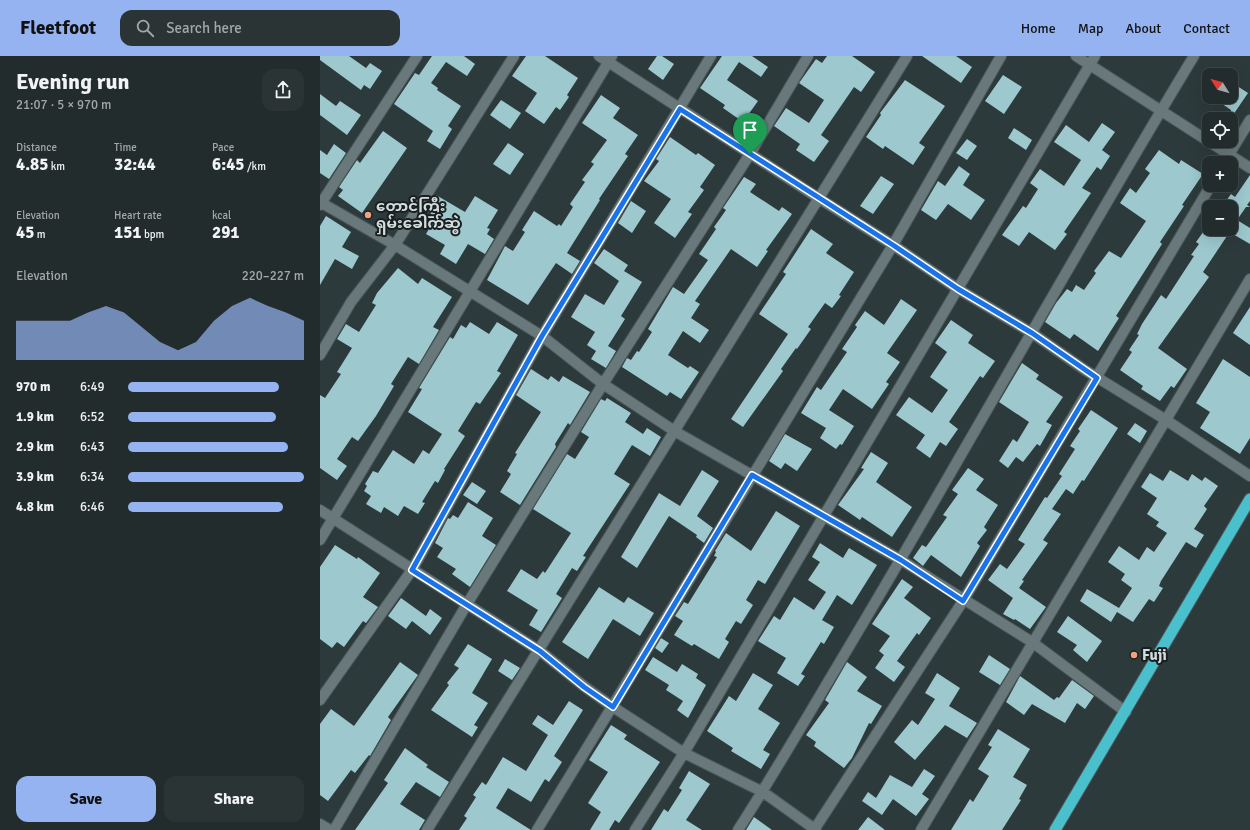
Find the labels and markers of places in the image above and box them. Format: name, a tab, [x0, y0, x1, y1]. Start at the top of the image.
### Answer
pin	[733, 113, 767, 154]
place label: တောင်ကြီး ရှမ်းခေါက်ဆွဲ	[376, 196, 461, 235]
marker: တောင်ကြီး ရှမ်းခေါက်ဆွဲ	[363, 210, 373, 220]
place label: Fuji	[1142, 646, 1167, 664]
marker: Fuji	[1129, 650, 1139, 660]

